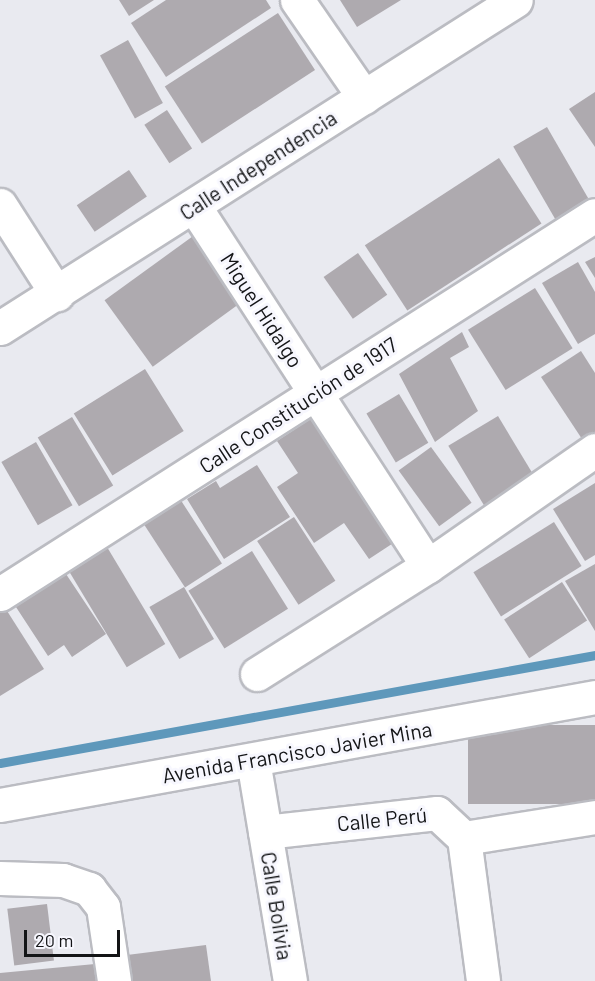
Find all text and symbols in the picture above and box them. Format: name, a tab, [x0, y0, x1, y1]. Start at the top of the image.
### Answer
street label: Calle Independencia	[175, 105, 341, 225]
street label: Miguel Hidalgo	[216, 248, 308, 372]
street label: Calle Constitución de 1917	[194, 332, 402, 478]
street label: Avenida Francisco Javier Mina	[160, 716, 434, 788]
street label: Calle Perú	[336, 802, 428, 836]
street label: Calle Bolivia	[256, 850, 298, 962]
scale bar	[27, 918, 123, 956]
text: 20 m	[35, 929, 73, 951]

